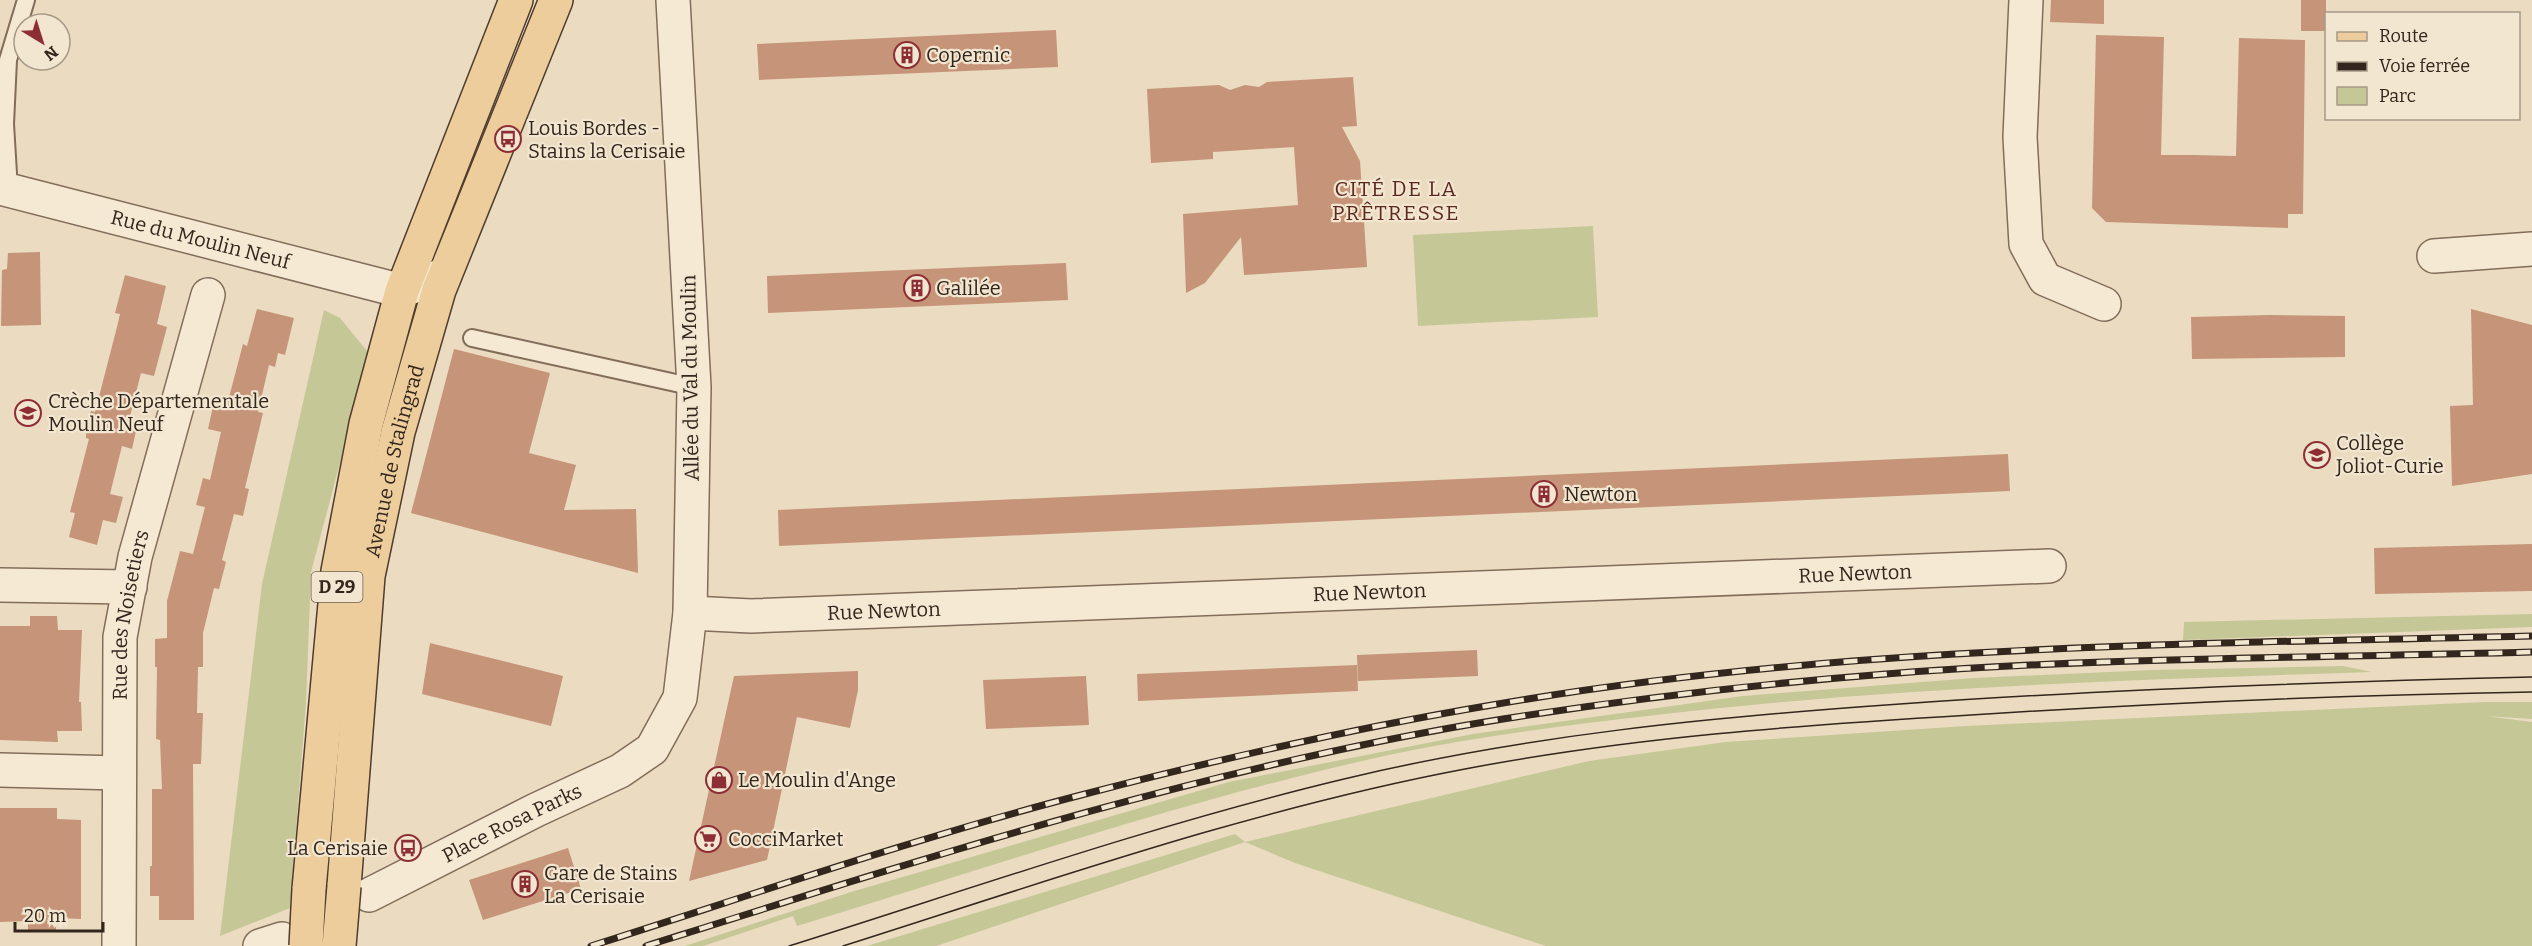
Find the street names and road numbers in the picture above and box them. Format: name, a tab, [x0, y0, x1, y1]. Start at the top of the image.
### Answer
street label: Rue du Moulin Neuf	[108, 205, 295, 274]
street label: Allée du Val du Moulin	[676, 274, 704, 481]
street label: Avenue de Stalingrad	[360, 362, 429, 559]
street label: Rue des Noisetiers	[108, 527, 154, 700]
street label: Rue Newton	[1798, 559, 1913, 588]
road number: D 29	[312, 572, 362, 602]
street label: Rue Newton	[1312, 578, 1427, 606]
street label: Rue Newton	[827, 597, 941, 625]
street label: Place Rosa Parks	[438, 778, 586, 868]

